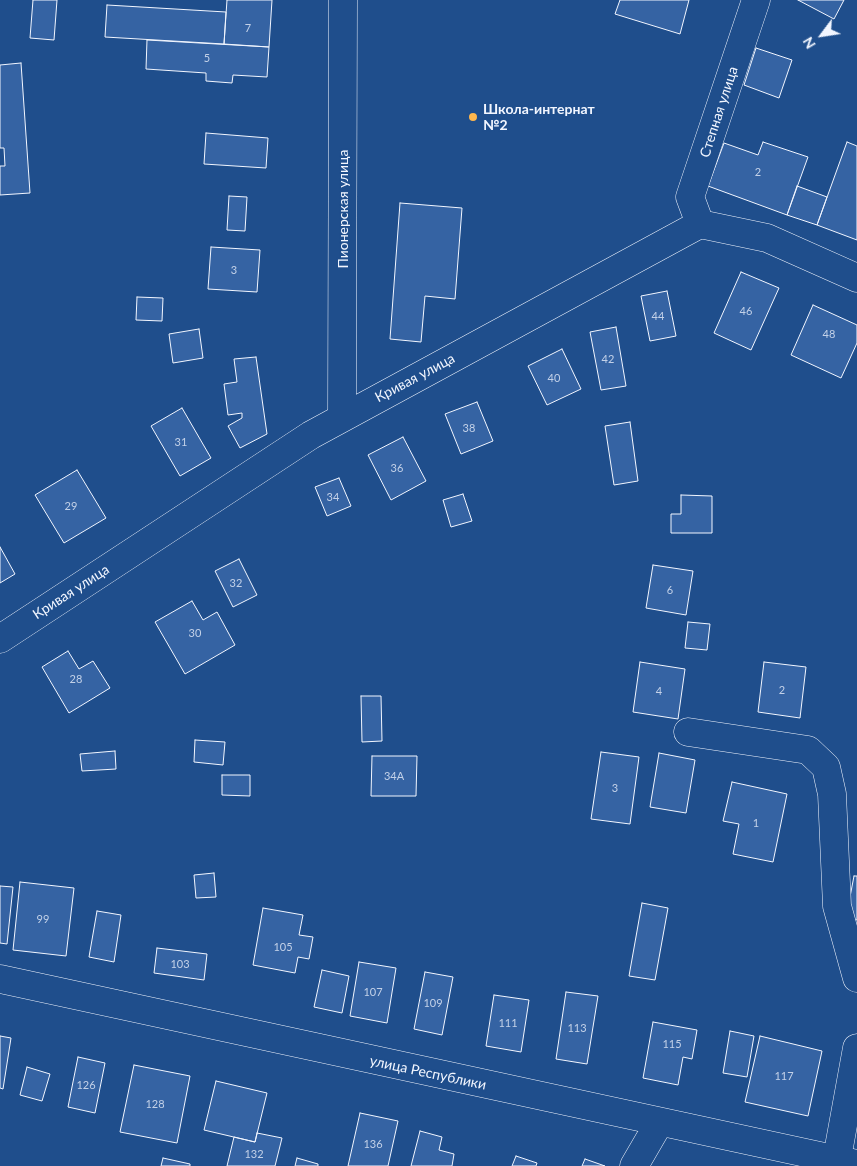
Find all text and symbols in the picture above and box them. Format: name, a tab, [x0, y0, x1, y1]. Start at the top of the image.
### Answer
north arrow	[797, 10, 847, 60]
house number: 7	[245, 21, 251, 35]
text: N	[799, 34, 819, 52]
house number: 5	[204, 51, 210, 65]
street label: Степная улица	[696, 64, 742, 160]
place label: Школа-интернат №2	[483, 101, 595, 134]
marker: Школа-интернат №2	[467, 111, 479, 123]
street label: Пионерская улица	[335, 150, 351, 268]
house number: 2	[755, 165, 761, 179]
house number: 3	[231, 263, 237, 277]
house number: 46	[740, 304, 752, 318]
house number: 44	[652, 309, 664, 323]
house number: 48	[823, 327, 835, 341]
street label: Кривая улица	[372, 350, 458, 406]
house number: 42	[602, 352, 614, 366]
house number: 40	[548, 371, 560, 385]
house number: 38	[463, 421, 475, 435]
house number: 31	[175, 435, 187, 449]
house number: 36	[391, 461, 403, 475]
house number: 34	[327, 490, 339, 504]
house number: 29	[65, 499, 77, 513]
street label: Кривая улица	[30, 561, 112, 623]
house number: 32	[230, 576, 242, 590]
house number: 6	[667, 583, 673, 597]
house number: 30	[189, 626, 201, 640]
house number: 28	[70, 672, 82, 686]
house number: 2	[779, 683, 785, 697]
house number: 4	[656, 684, 662, 698]
house number: 34А	[384, 769, 404, 783]
house number: 3	[612, 781, 618, 795]
house number: 1	[753, 816, 759, 830]
house number: 99	[37, 912, 49, 926]
house number: 105	[273, 940, 293, 954]
house number: 103	[170, 957, 190, 971]
house number: 107	[363, 985, 383, 999]
house number: 109	[423, 996, 443, 1010]
house number: 111	[498, 1016, 518, 1030]
house number: 113	[567, 1021, 587, 1035]
house number: 115	[662, 1037, 682, 1051]
street label: улица Республики	[368, 1052, 488, 1094]
house number: 117	[774, 1069, 794, 1083]
house number: 126	[76, 1078, 96, 1092]
house number: 128	[145, 1097, 165, 1111]
house number: 136	[363, 1137, 383, 1151]
house number: 132	[244, 1147, 264, 1161]

